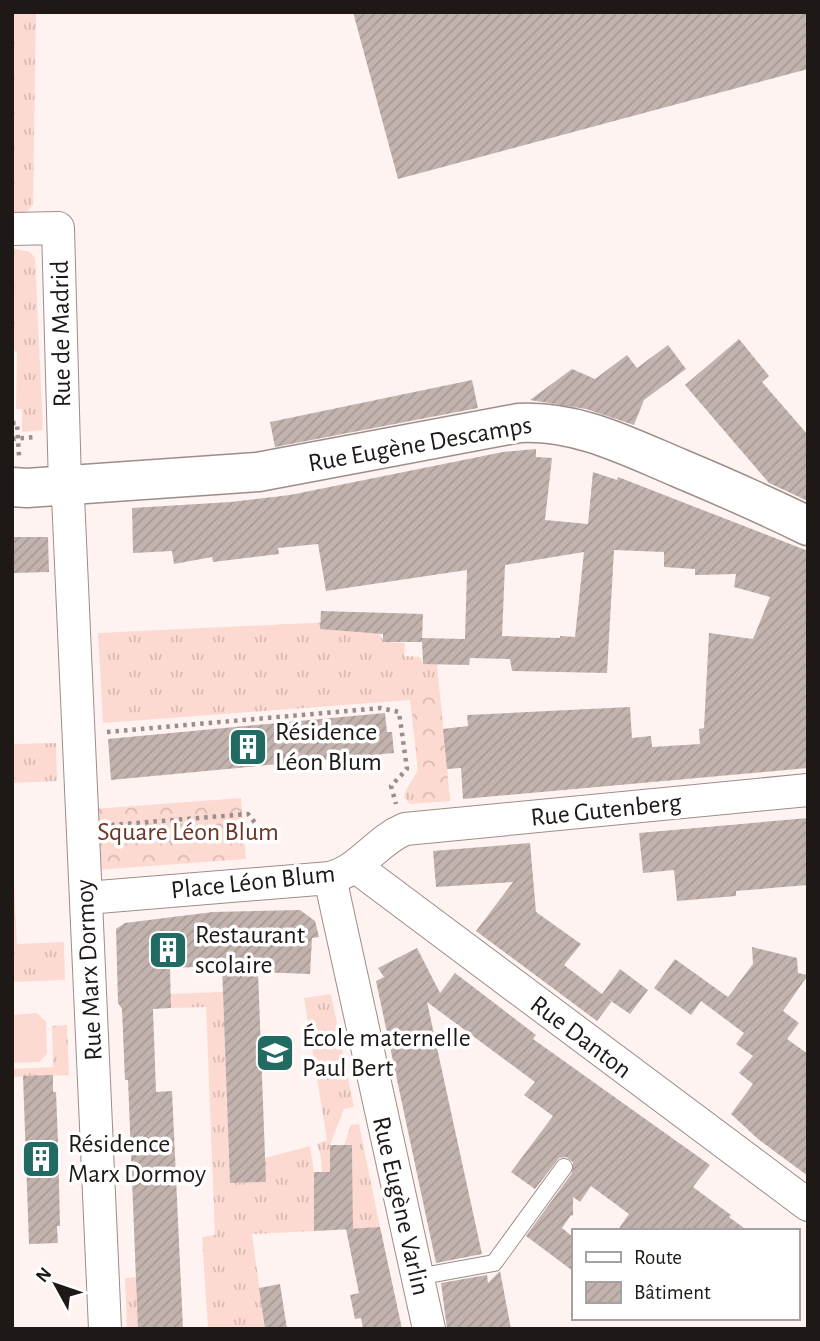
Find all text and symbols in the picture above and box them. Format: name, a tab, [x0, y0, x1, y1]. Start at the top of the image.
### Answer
street label: Rue de Madrid	[47, 260, 75, 408]
street label: Rue Eugène Descamps	[306, 412, 534, 476]
place label: Résidence Léon Blum	[275, 719, 382, 775]
building icon: Résidence Léon Blum	[227, 726, 269, 768]
street label: Rue Gutenberg	[529, 789, 683, 831]
park label: Square Léon Blum	[97, 819, 279, 845]
street label: Place Léon Blum	[170, 860, 336, 904]
street label: Rue Marx Dormoy	[71, 879, 107, 1061]
place label: Restaurant scolaire	[195, 922, 305, 978]
building icon: Restaurant scolaire	[147, 929, 189, 971]
street label: Rue Danton	[526, 991, 636, 1083]
place label: École maternelle Paul Bert	[302, 1023, 471, 1081]
school or university icon: École maternelle Paul Bert	[254, 1032, 296, 1074]
street label: Rue Eugène Varlin	[368, 1114, 434, 1298]
place label: Résidence Marx Dormoy	[68, 1131, 206, 1187]
building icon: Résidence Marx Dormoy	[20, 1138, 62, 1180]
legend	[572, 1229, 799, 1320]
text: Route	[634, 1247, 682, 1268]
north arrow	[21, 1250, 91, 1320]
text: N	[33, 1264, 56, 1286]
text: Bâtiment	[634, 1282, 711, 1303]

